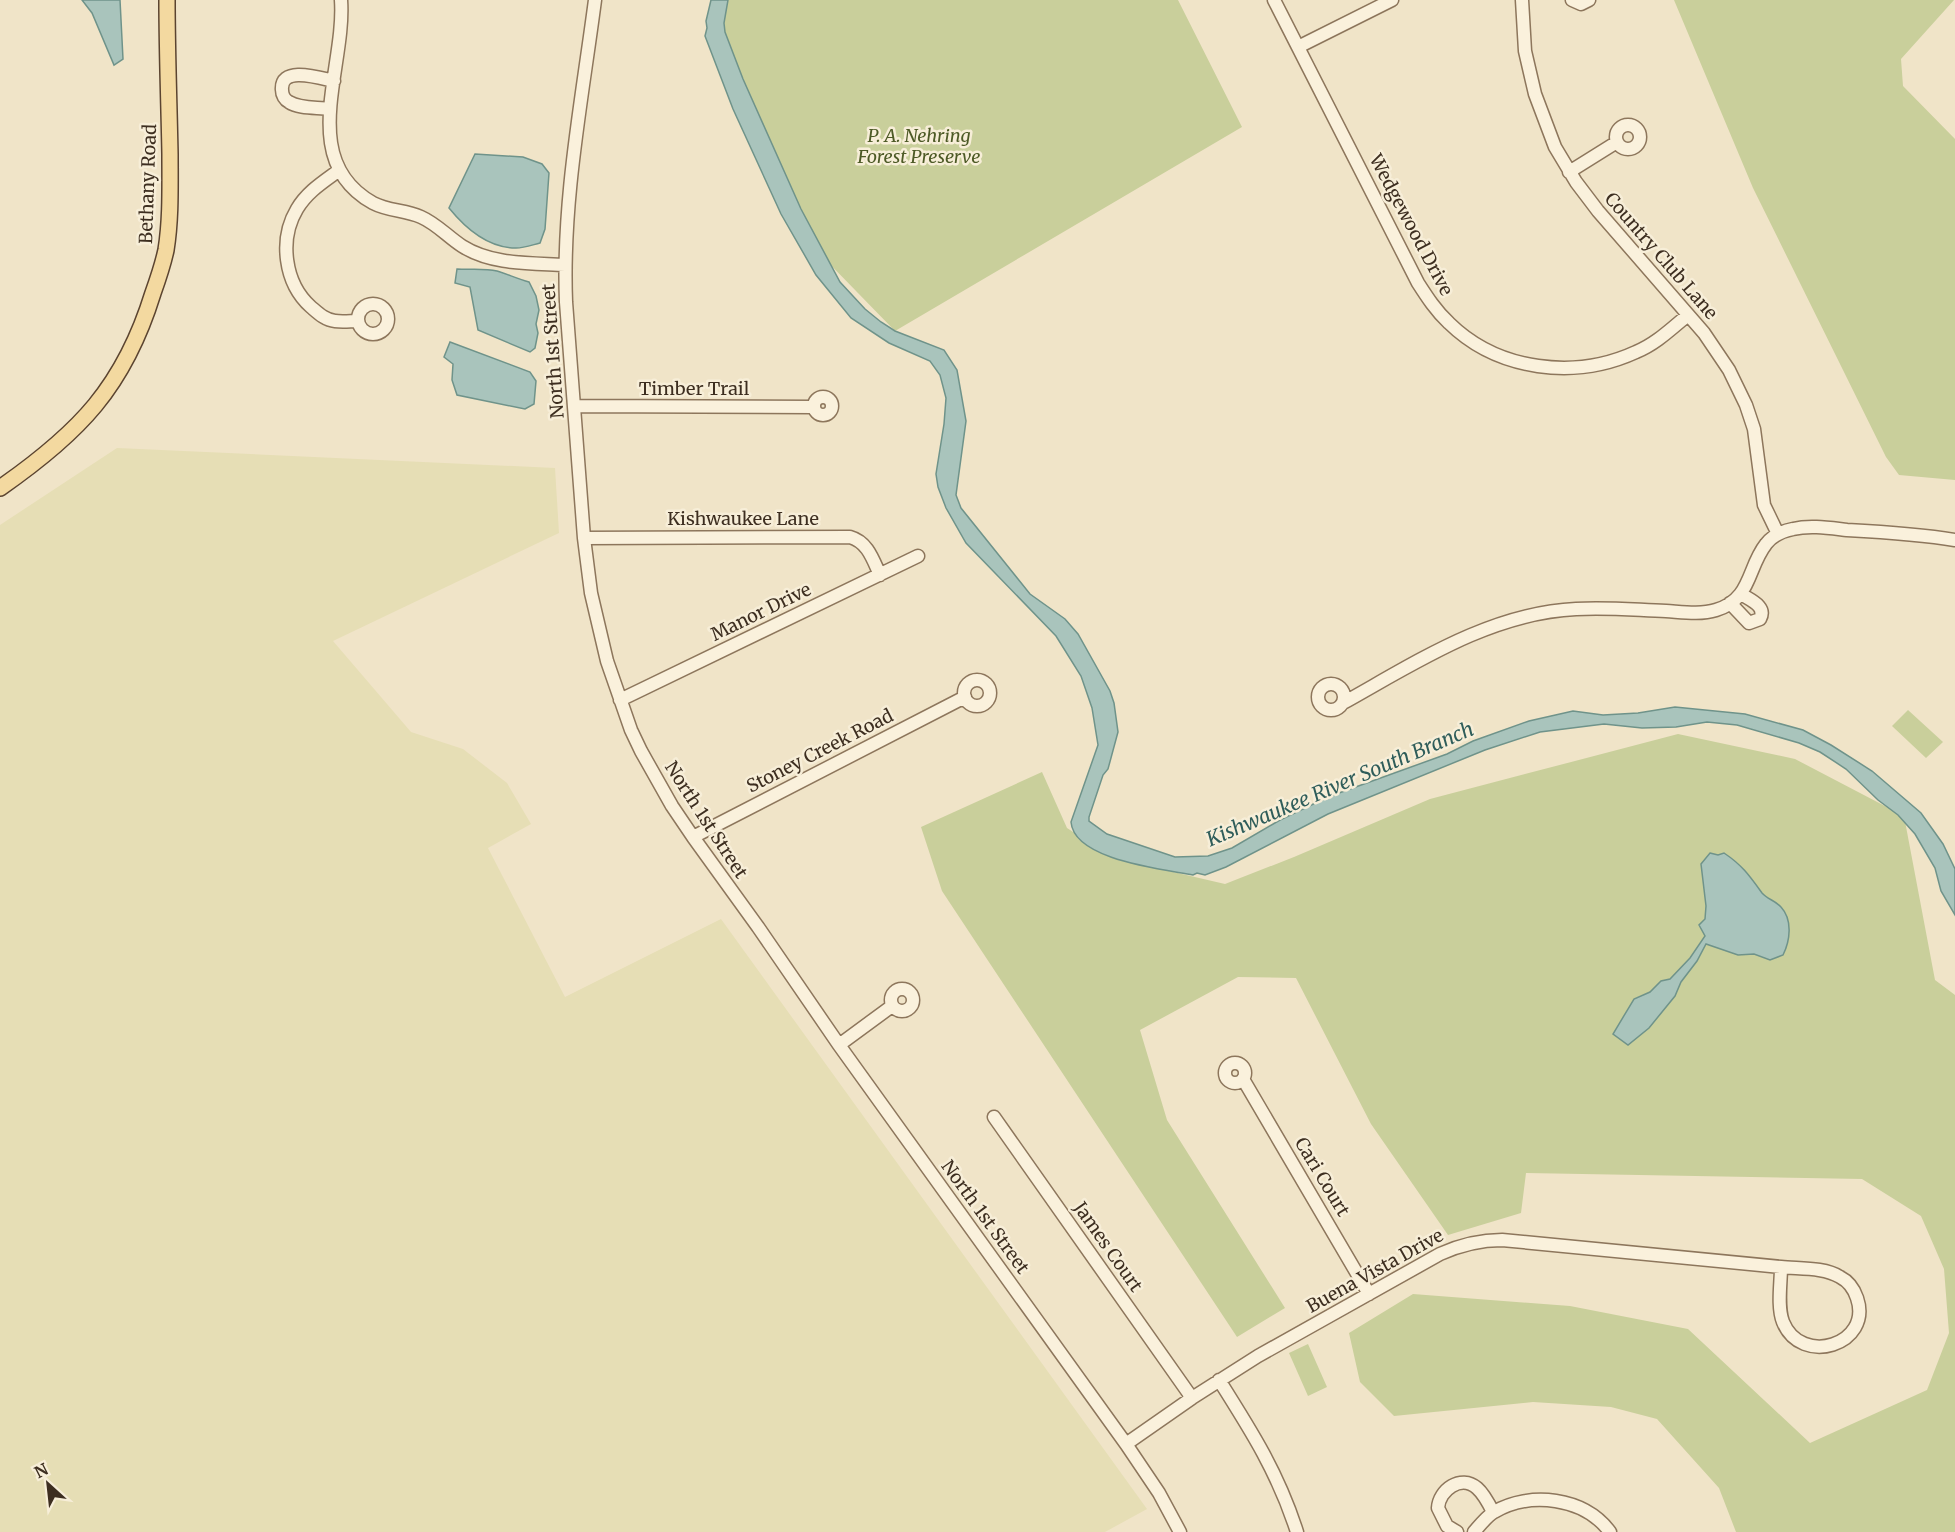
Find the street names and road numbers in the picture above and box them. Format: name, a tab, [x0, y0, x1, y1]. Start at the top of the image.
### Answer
street label: Bethany Road	[134, 123, 161, 245]
street label: Wedgewood Drive	[1364, 149, 1458, 299]
street label: Country Club Lane	[1600, 187, 1723, 324]
street label: North 1st Street	[536, 283, 569, 419]
street label: Timber Trail	[639, 377, 750, 400]
street label: Kishwaukee Lane	[667, 507, 819, 530]
street label: Manor Drive	[707, 577, 815, 646]
street label: Stoney Creek Road	[743, 704, 897, 797]
street label: North 1st Street	[660, 757, 753, 883]
street label: Cari Court	[1290, 1133, 1355, 1220]
street label: North 1st Street	[936, 1155, 1034, 1278]
street label: James Court	[1068, 1196, 1148, 1296]
street label: Buena Vista Drive	[1302, 1223, 1447, 1318]

